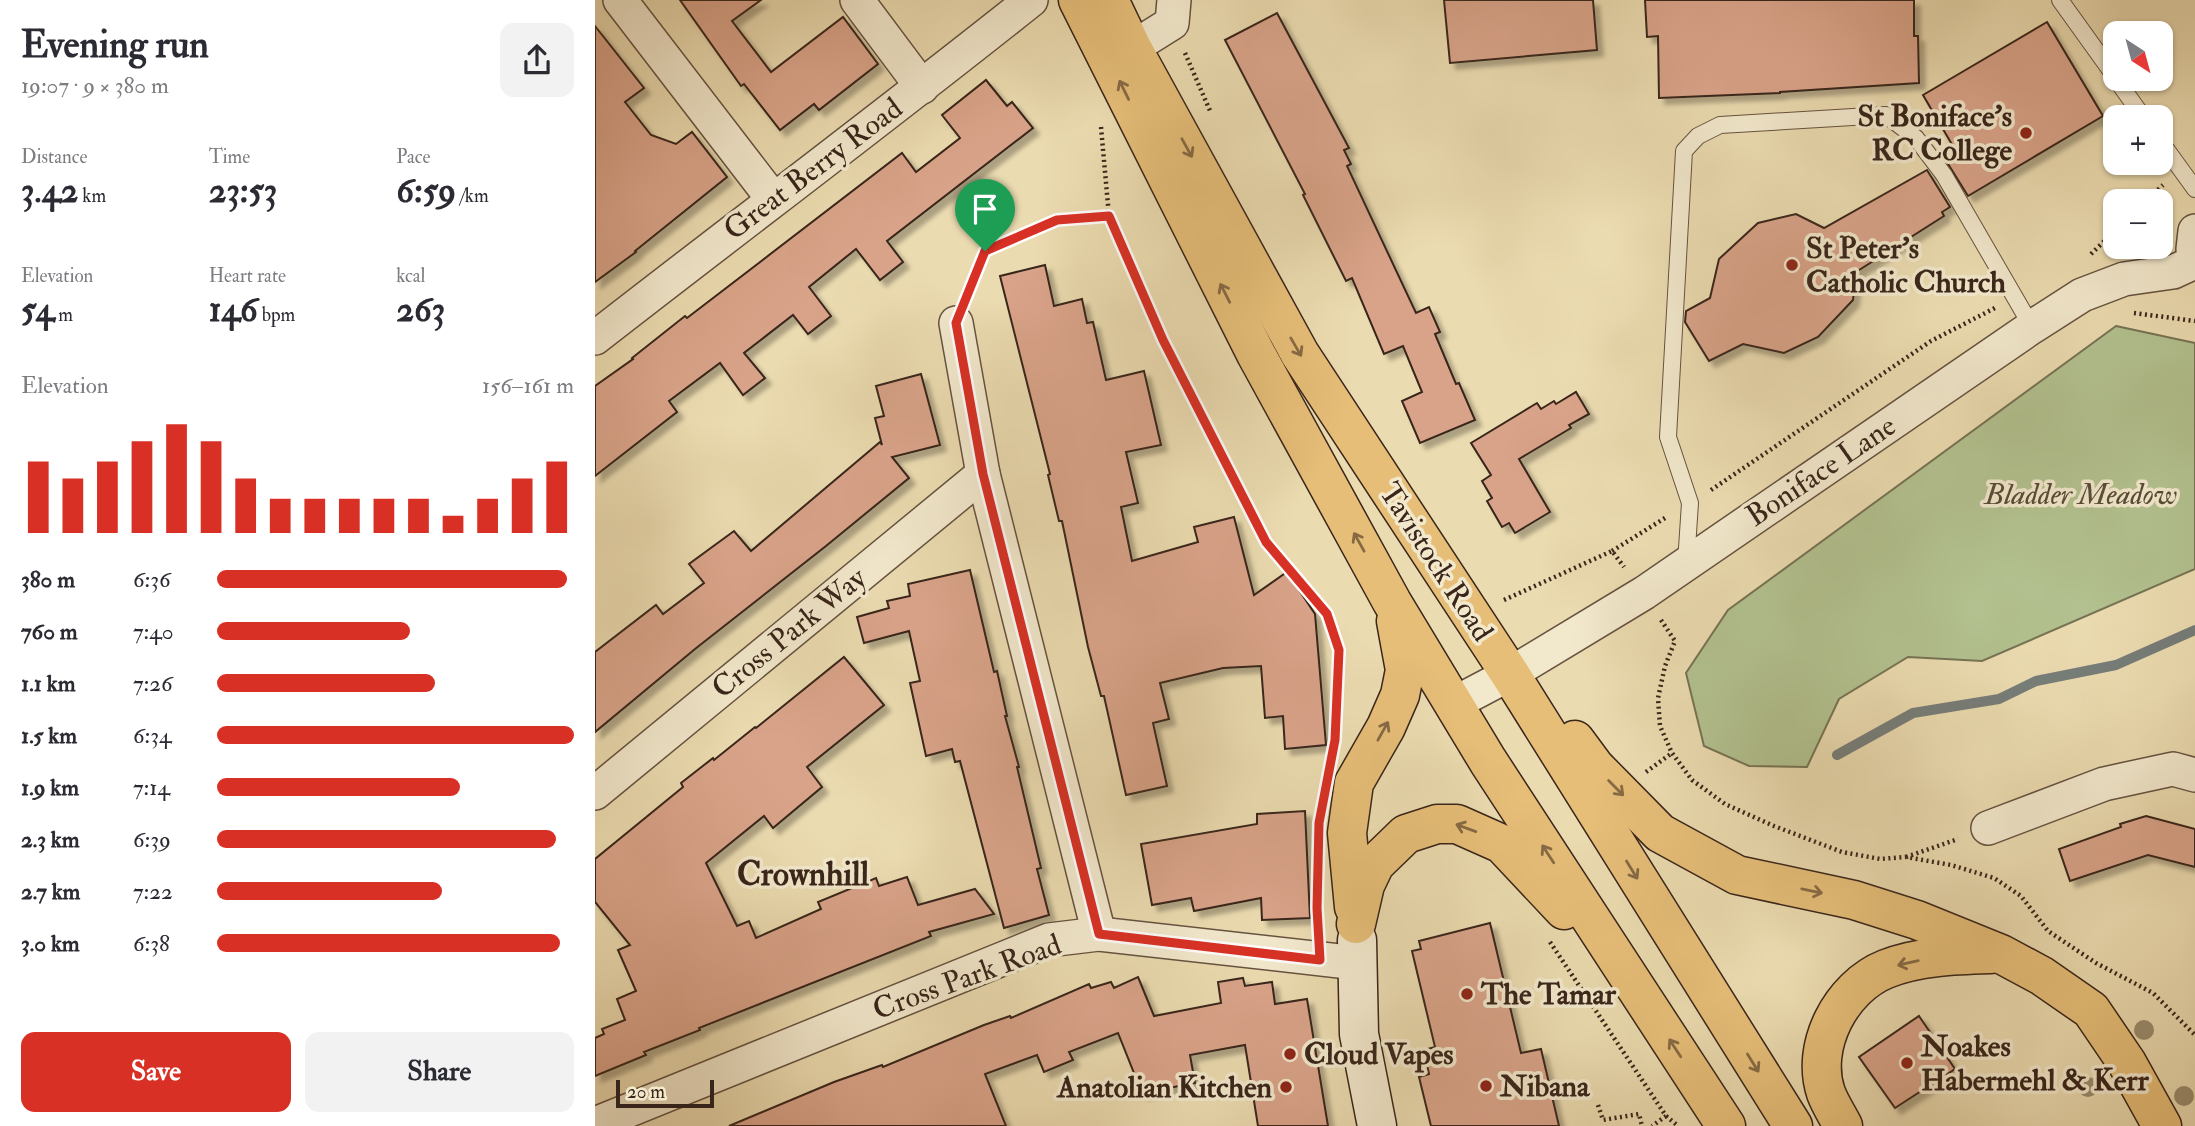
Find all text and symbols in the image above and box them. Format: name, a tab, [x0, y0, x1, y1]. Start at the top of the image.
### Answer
text: Evening run	[21, 21, 209, 69]
north arrow	[2103, 21, 2173, 91]
map controls	[2103, 21, 2173, 259]
button: share	[500, 23, 574, 97]
text: 19:07 · 9 × 380 m	[21, 71, 169, 100]
one-way arrow	[1116, 80, 1130, 101]
street label: Great Berry Road	[716, 90, 910, 248]
place label: St Boniface's RC College	[1858, 98, 2012, 169]
button: +	[2103, 105, 2173, 175]
marker: St Boniface's RC College	[2018, 125, 2034, 141]
one-way arrow	[1180, 137, 1194, 157]
text: Distance	[21, 145, 87, 169]
text: Time	[209, 145, 250, 169]
text: Pace	[396, 145, 430, 169]
text: 3.42	[21, 169, 78, 213]
text: 23:53	[209, 169, 277, 213]
text: 6:59	[396, 169, 456, 213]
pin	[955, 179, 1015, 251]
text: km	[78, 184, 106, 208]
text: /km	[456, 184, 489, 208]
button: −	[2103, 189, 2173, 259]
icon: arrive	[966, 190, 1004, 228]
place label: St Peter's Catholic Church	[1806, 230, 2006, 301]
marker: St Peter's Catholic Church	[1784, 257, 1800, 273]
text: Elevation	[21, 264, 93, 288]
text: Heart rate	[209, 264, 286, 288]
text: kcal	[396, 264, 425, 288]
one-way arrow	[1218, 283, 1232, 304]
text: 54	[21, 288, 54, 332]
text: 146	[209, 288, 258, 332]
text: 263	[396, 288, 445, 332]
text: m	[54, 303, 73, 327]
text: bpm	[258, 303, 295, 327]
one-way arrow	[1289, 336, 1303, 356]
text: Elevation	[21, 371, 109, 400]
text: 156–161 m	[482, 371, 574, 400]
street label: Boniface Lane	[1739, 407, 1903, 535]
street label: Tavistock Road	[1371, 476, 1501, 648]
park label: Bladder Meadow	[1983, 476, 2177, 513]
one-way arrow	[1352, 532, 1366, 552]
street label: Cross Park Way	[704, 559, 874, 707]
text: 380 m	[21, 565, 75, 594]
text: 6:36	[133, 565, 171, 594]
text: 760 m	[21, 617, 78, 646]
text: 7:40	[133, 617, 173, 646]
text: 1.1 km	[21, 669, 76, 698]
text: 7:26	[133, 669, 173, 698]
text: 1.5 km	[21, 721, 77, 750]
text: 6:34	[133, 721, 171, 750]
one-way arrow	[1376, 722, 1390, 742]
text: 1.9 km	[21, 773, 79, 802]
text: 7:14	[133, 773, 170, 802]
one-way arrow	[1607, 779, 1624, 796]
one-way arrow	[1455, 821, 1477, 833]
text: 2.3 km	[21, 825, 80, 854]
text: 6:39	[133, 825, 171, 854]
one-way arrow	[1541, 844, 1555, 864]
district label: Crownhill	[737, 854, 870, 895]
one-way arrow	[1625, 860, 1640, 879]
text: 2.7 km	[21, 877, 80, 906]
text: 7:22	[133, 877, 173, 906]
one-way arrow	[1800, 885, 1823, 899]
street label: Cross Park Road	[868, 926, 1066, 1028]
text: 3.0 km	[21, 929, 80, 958]
text: 6:38	[133, 929, 170, 958]
one-way arrow	[1898, 957, 1920, 970]
place label: The Tamar	[1480, 976, 1617, 1013]
marker: The Tamar	[1459, 986, 1475, 1002]
place label: Noakes Habermehl & Kerr	[1920, 1028, 2149, 1099]
button: Save	[21, 1032, 291, 1112]
button: Share	[305, 1032, 574, 1112]
place label: Cloud Vapes	[1304, 1036, 1454, 1073]
one-way arrow	[1668, 1039, 1682, 1059]
marker: Cloud Vapes	[1282, 1046, 1298, 1062]
one-way arrow	[1747, 1052, 1761, 1072]
marker: Noakes Habermehl & Kerr	[1899, 1055, 1915, 1071]
place label: Nibana	[1499, 1068, 1591, 1105]
place label: Anatolian Kitchen	[1055, 1069, 1273, 1106]
scale bar	[616, 1077, 714, 1109]
marker: Nibana	[1478, 1078, 1494, 1094]
marker: Anatolian Kitchen	[1278, 1079, 1294, 1095]
text: 20 m	[627, 1080, 665, 1104]

